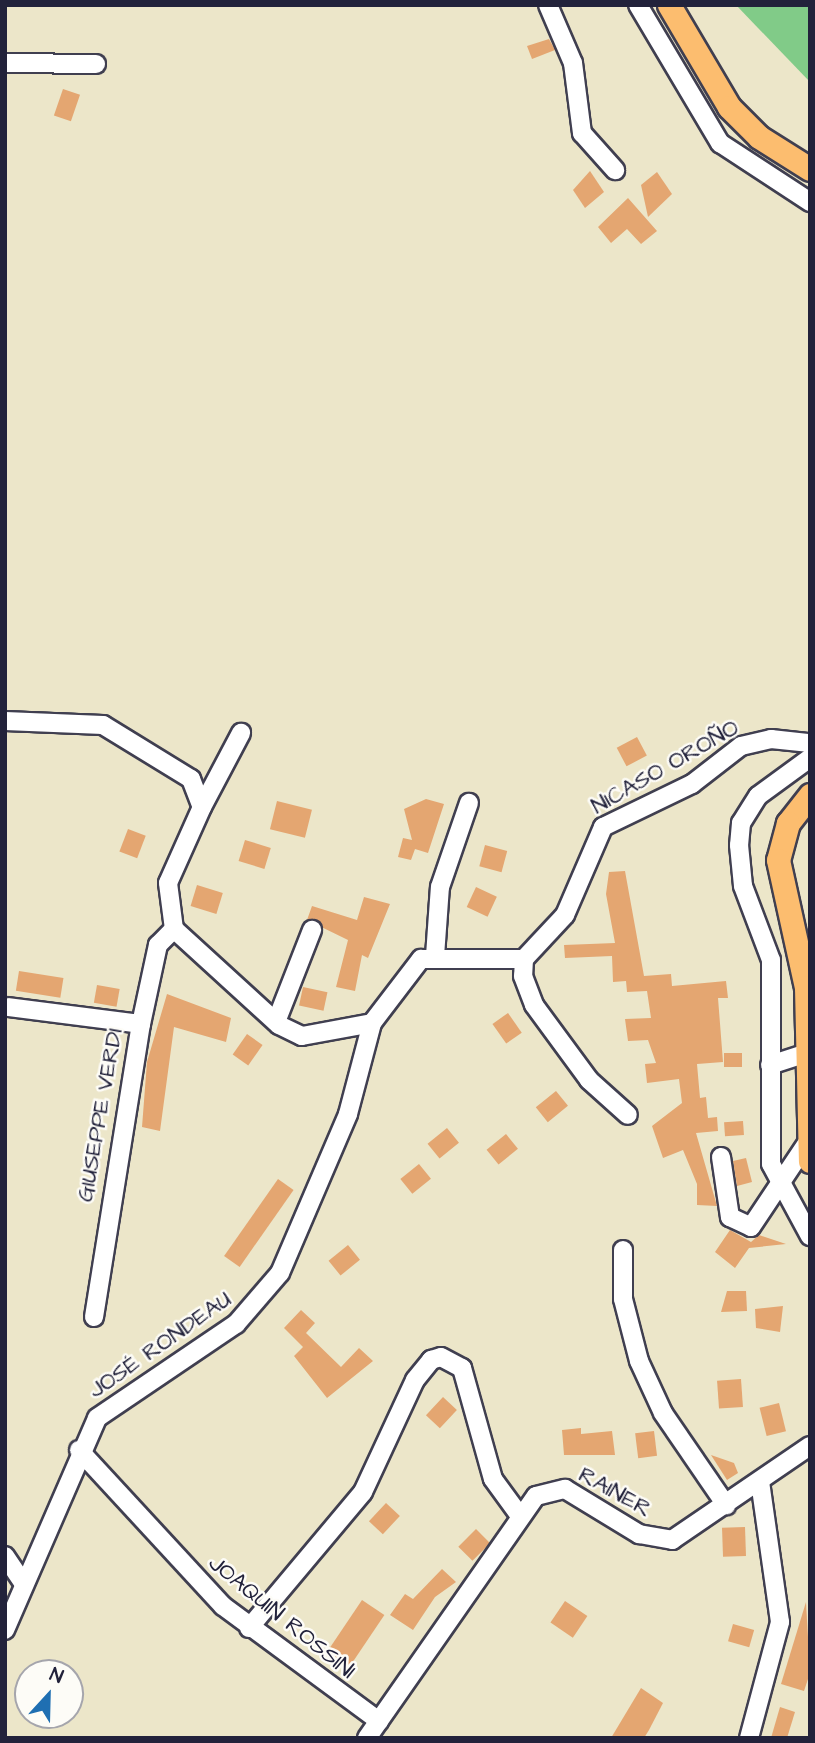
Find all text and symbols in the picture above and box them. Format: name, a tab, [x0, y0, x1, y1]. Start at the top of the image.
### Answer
street label: NICASO OROÑO	[586, 714, 744, 820]
street label: GIUSEPPE VERDI	[71, 1026, 129, 1204]
street label: JOSÉ RONDEAU	[83, 1286, 237, 1404]
street label: RAINER	[574, 1461, 656, 1523]
street label: JOAQUIN ROSSINI	[203, 1549, 361, 1685]
north arrow	[14, 1659, 84, 1729]
text: N	[46, 1661, 67, 1691]

